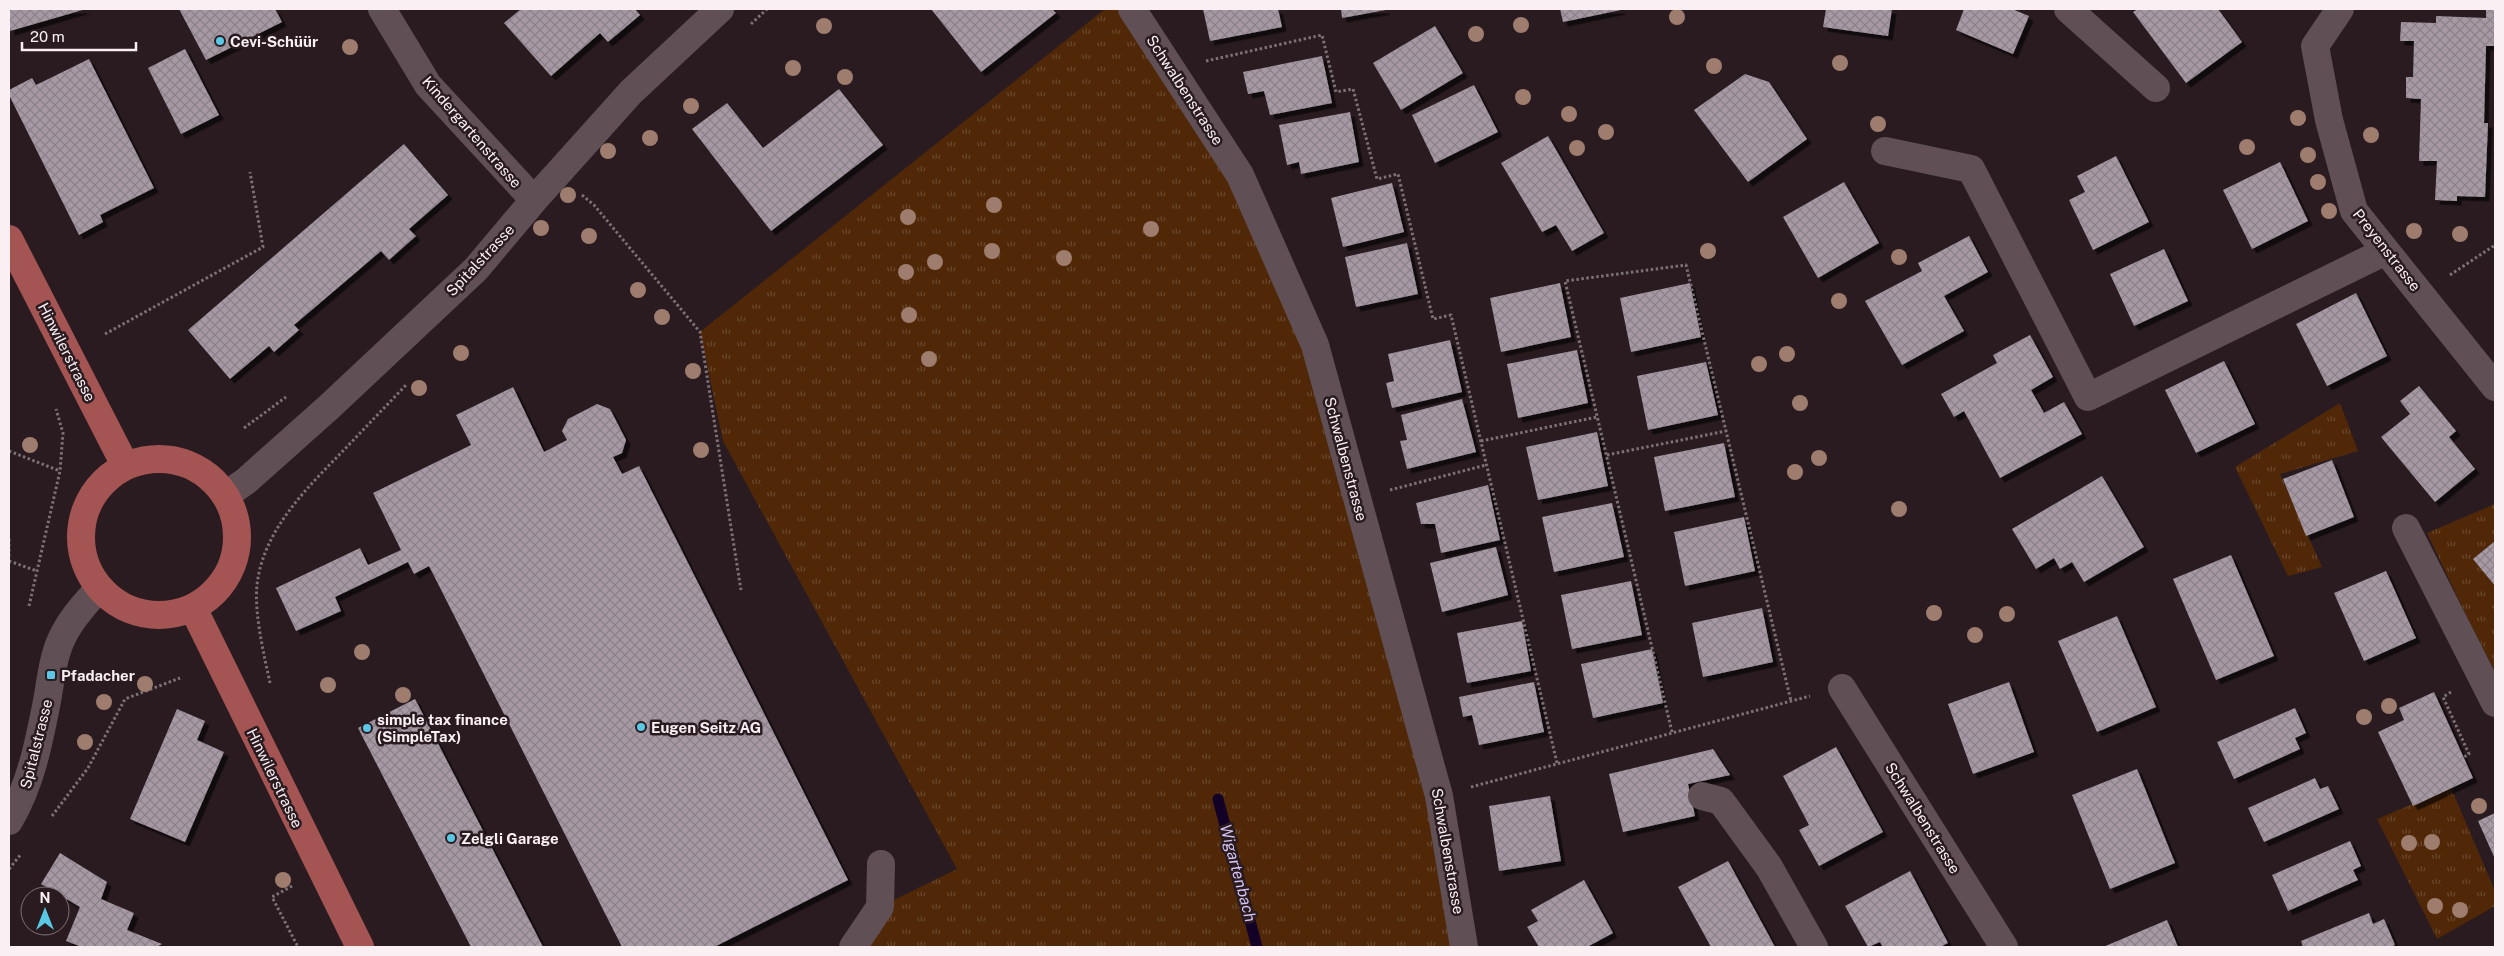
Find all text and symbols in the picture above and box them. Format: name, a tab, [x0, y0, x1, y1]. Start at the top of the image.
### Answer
scale bar	[22, 20, 136, 52]
text: 20 m	[30, 28, 65, 45]
street label: Schwalbenstrasse	[1143, 32, 1227, 148]
place label: Cevi-Schüür	[230, 33, 318, 50]
marker: Cevi-Schüür	[214, 35, 226, 47]
street label: Kindergartenstrasse	[419, 73, 525, 191]
street label: Preyenstrasse	[2350, 206, 2424, 294]
street label: Spitalstrasse	[442, 221, 518, 299]
street label: Hinwilerstrasse	[35, 300, 99, 404]
street label: Schwalbenstrasse	[1321, 395, 1371, 523]
place label: Pfadacher	[61, 667, 135, 684]
marker: Pfadacher	[45, 669, 57, 681]
street label: Spitalstrasse	[17, 697, 55, 791]
place label: simple tax finance (SimpleTax)	[377, 711, 508, 745]
place label: Eugen Seitz AG	[651, 719, 761, 736]
marker: Eugen Seitz AG	[635, 721, 647, 733]
marker: simple tax finance (SimpleTax)	[361, 722, 373, 734]
street label: Hinwilerstrasse	[244, 726, 306, 830]
street label: Schwalbenstrasse	[1882, 759, 1964, 877]
street label: Schwalbenstrasse	[1429, 787, 1467, 915]
water label: Wigartenbach	[1216, 822, 1260, 924]
place label: Zelgli Garage	[461, 830, 559, 847]
marker: Zelgli Garage	[445, 832, 457, 844]
north arrow	[20, 886, 70, 936]
text: N	[40, 890, 50, 906]

